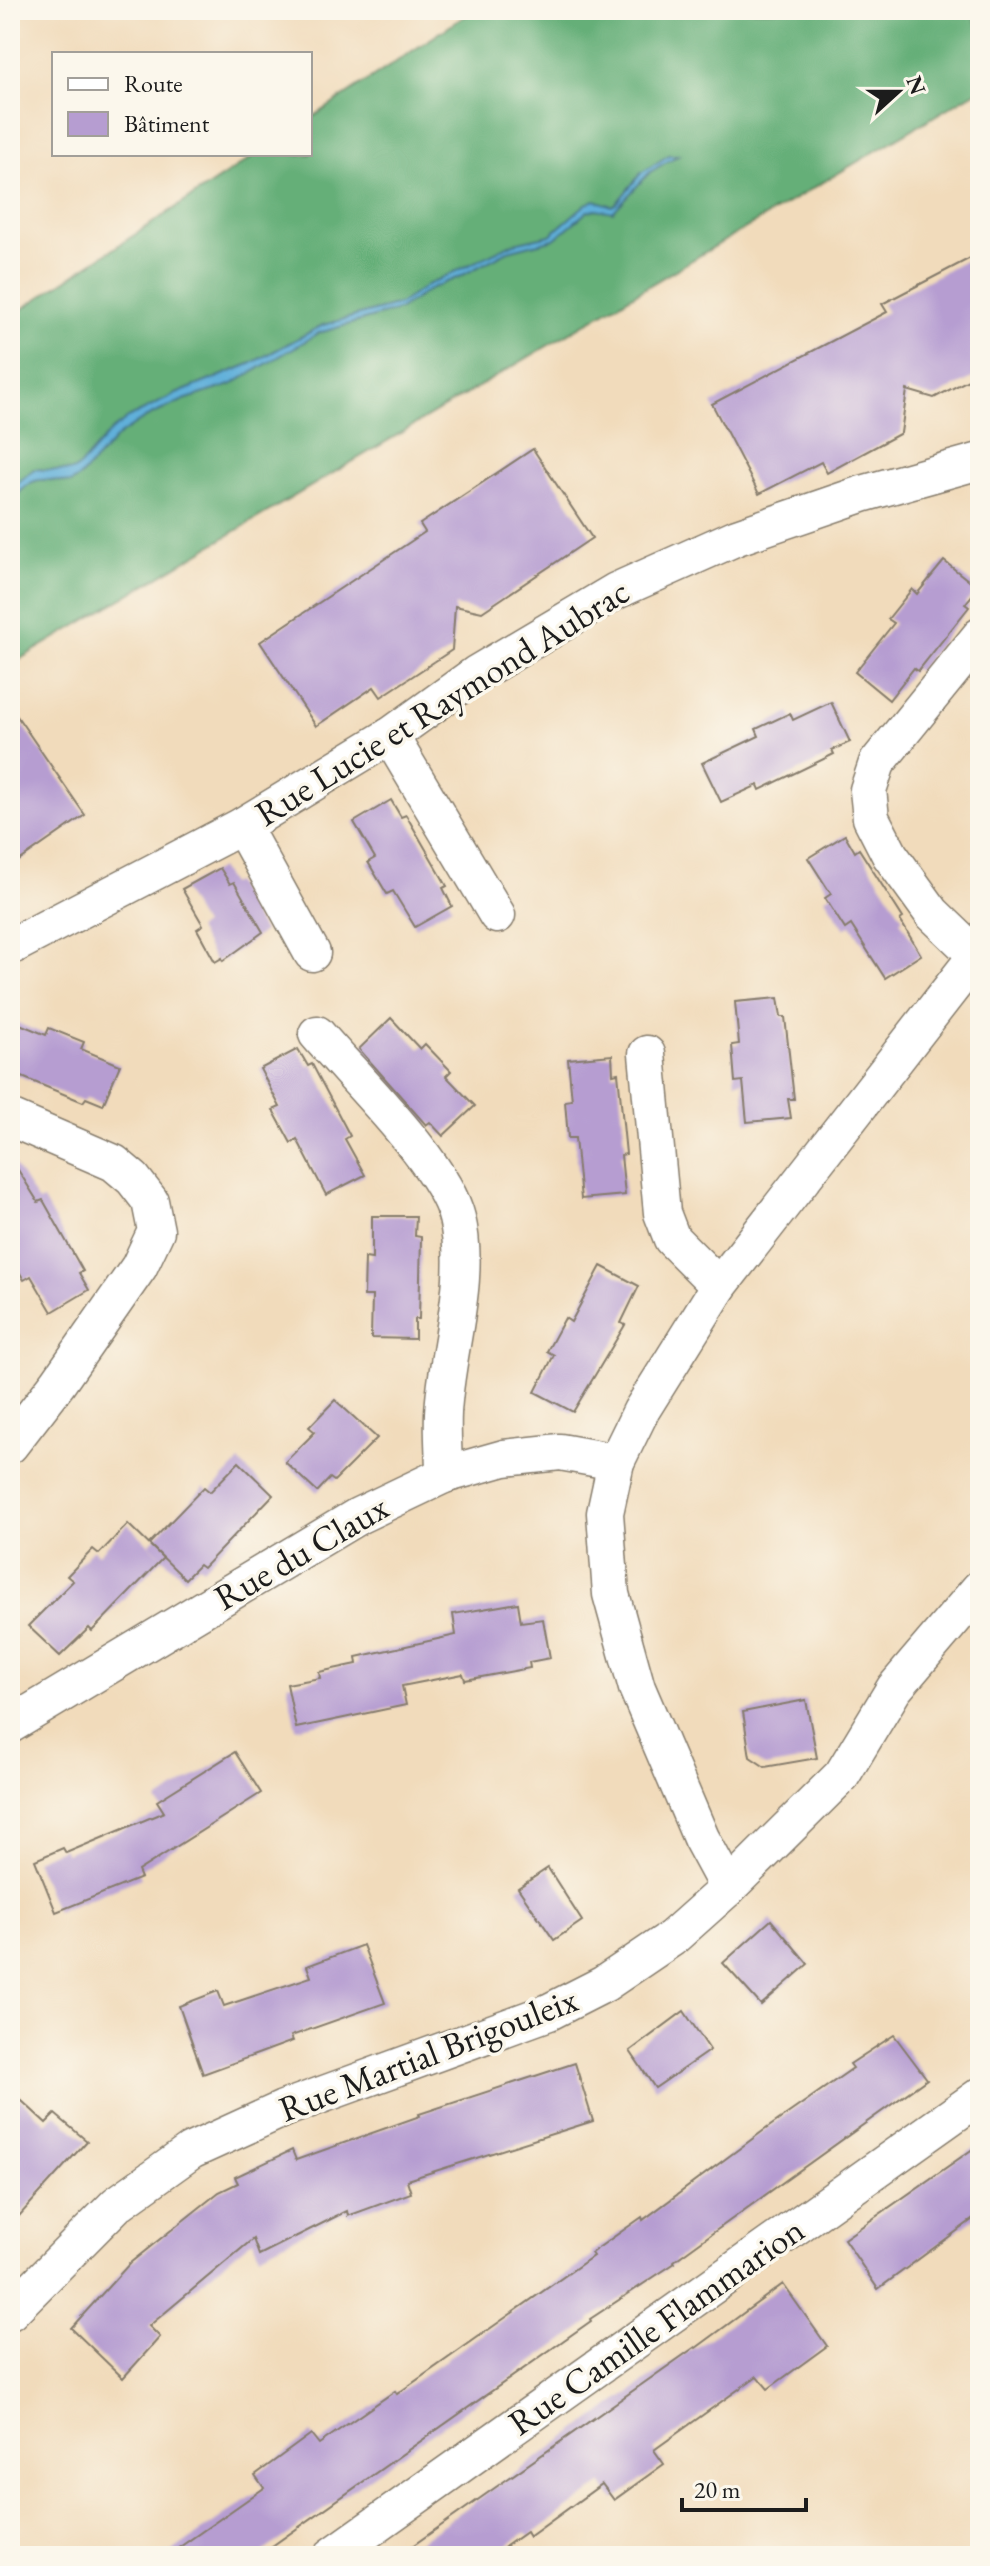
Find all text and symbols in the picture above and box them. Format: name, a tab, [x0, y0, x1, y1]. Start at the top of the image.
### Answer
legend	[52, 52, 312, 156]
north arrow	[858, 52, 938, 132]
text: Route	[124, 68, 183, 99]
text: N	[899, 72, 933, 99]
text: Bâtiment	[124, 108, 210, 139]
street label: Rue Lucie et Raymond Aubrac	[246, 568, 638, 836]
street label: Rue du Claux	[206, 1483, 397, 1621]
street label: Rue Martial Brigouleix	[272, 1975, 584, 2133]
street label: Rue Camille Flammarion	[499, 2206, 813, 2446]
scale bar	[682, 2462, 806, 2512]
text: 20 m	[694, 2474, 741, 2505]

